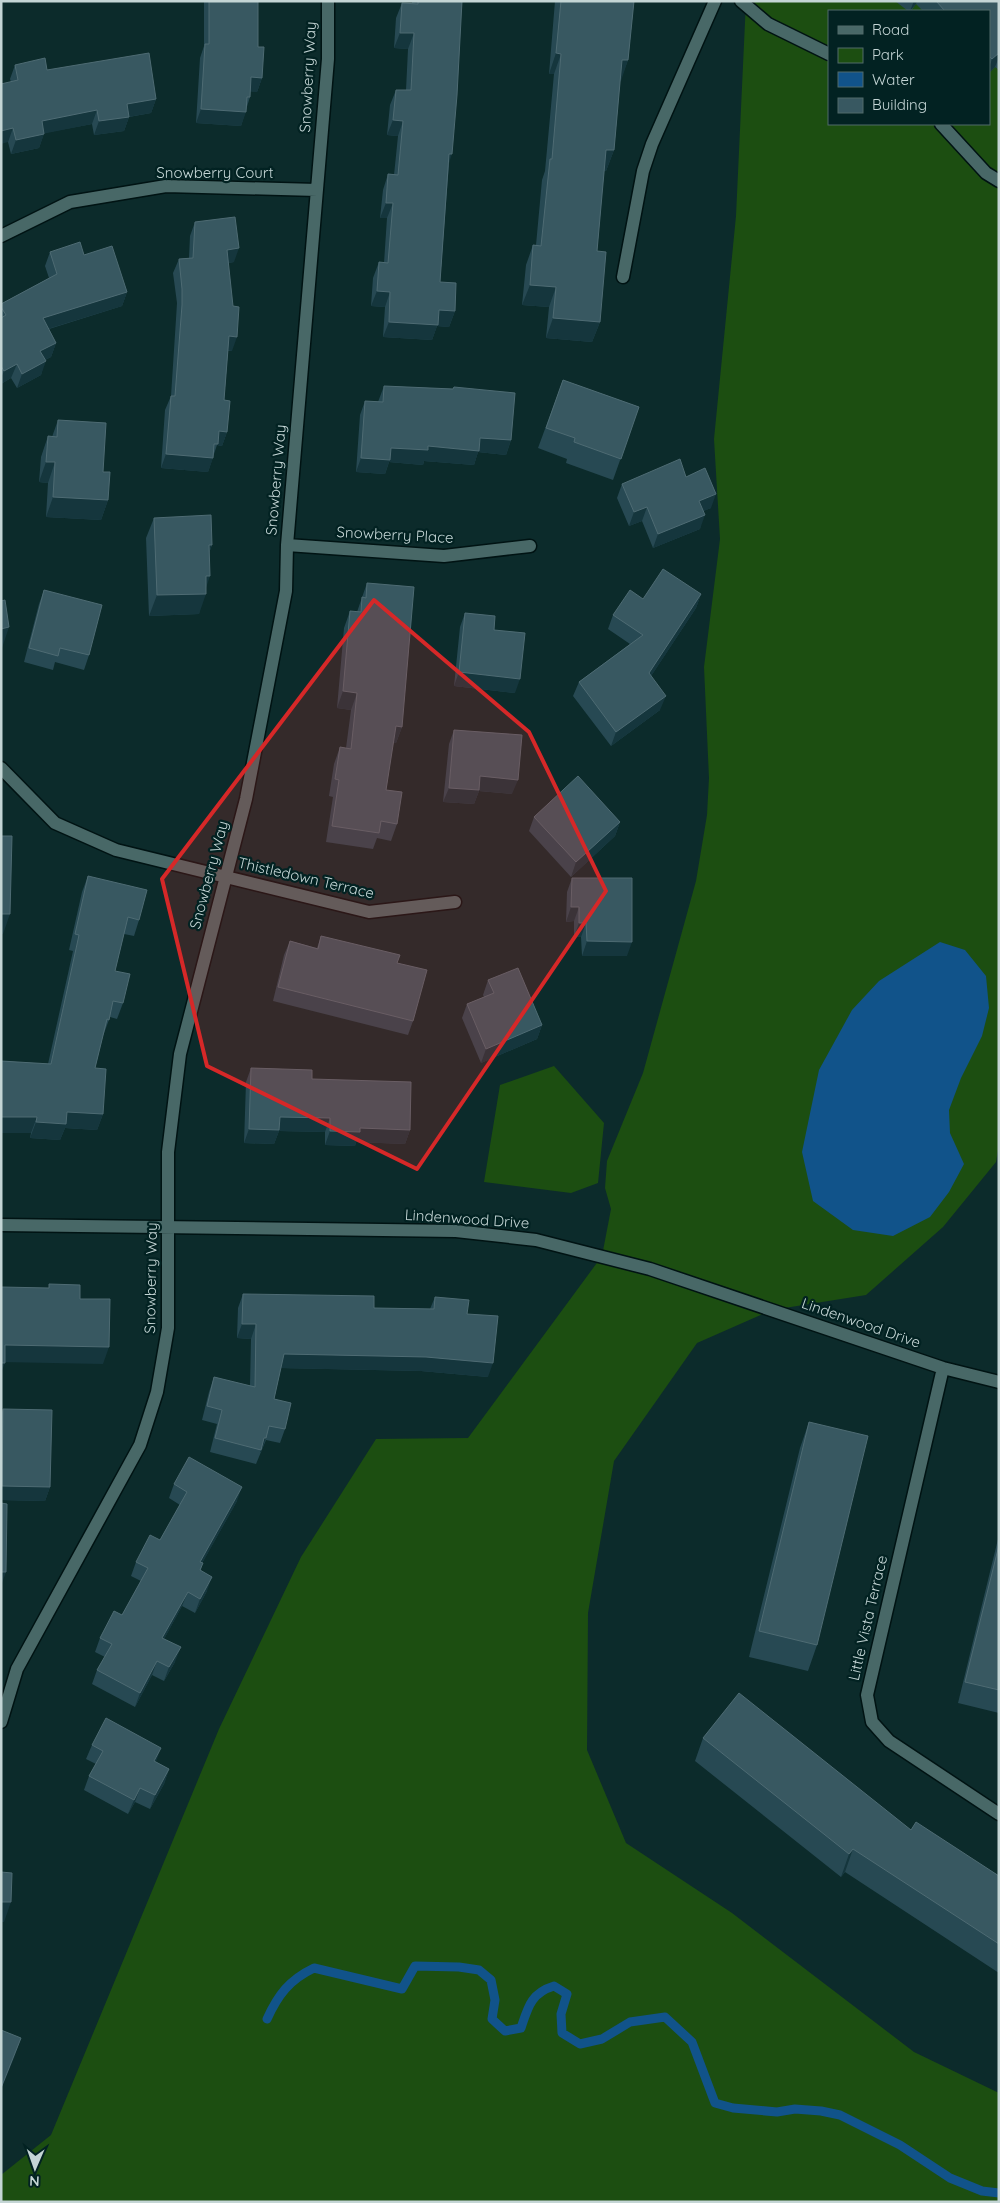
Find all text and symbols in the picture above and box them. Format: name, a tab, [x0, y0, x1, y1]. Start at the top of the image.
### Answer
legend	[828, 10, 990, 125]
text: Road	[872, 20, 909, 39]
street label: Snowberry Way	[295, 21, 320, 133]
text: Park	[872, 45, 904, 64]
text: Water	[872, 70, 915, 89]
text: Building	[872, 95, 927, 114]
street label: Snowberry Court	[156, 163, 274, 182]
street label: Snowberry Way	[261, 424, 290, 536]
street label: Snowberry Place	[336, 522, 454, 547]
street label: Snowberry Way	[185, 819, 232, 931]
street label: Thistledown Terrace	[236, 853, 376, 902]
street label: Lindenwood Drive	[404, 1205, 530, 1232]
street label: Snowberry Way	[140, 1222, 161, 1334]
street label: Lindenwood Drive	[799, 1293, 923, 1352]
street label: Little Vista Terrace	[844, 1553, 891, 1682]
north arrow	[10, 2143, 60, 2193]
text: N	[29, 2172, 40, 2190]

